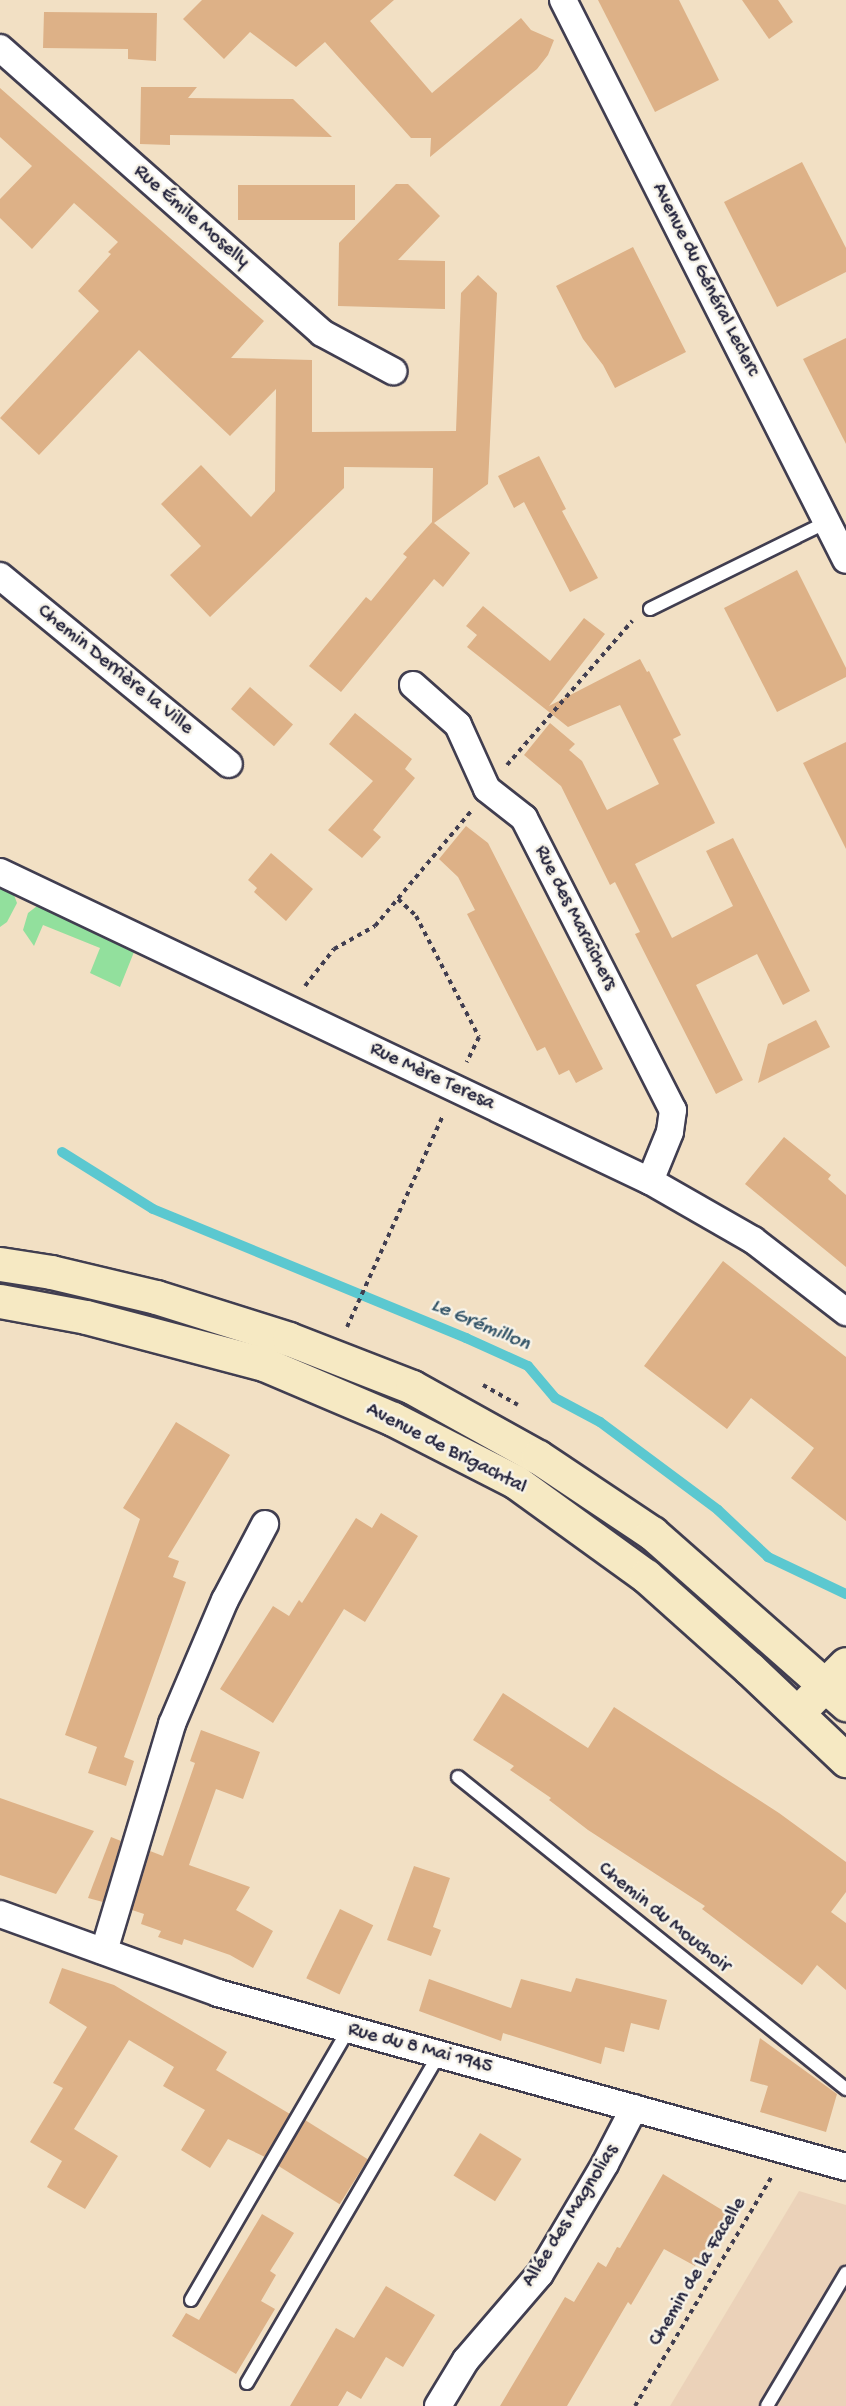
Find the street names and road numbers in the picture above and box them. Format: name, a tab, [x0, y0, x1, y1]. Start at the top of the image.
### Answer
street label: Rue Émile Moselly	[128, 160, 254, 274]
street label: Avenue du Général Leclerc	[646, 179, 764, 381]
street label: Chemin Derrière la Ville	[32, 600, 198, 740]
street label: Rue des Maraîchers	[528, 842, 622, 994]
street label: Rue Mère Teresa	[366, 1038, 498, 1116]
street label: Avenue de Brigachtal	[362, 1398, 530, 1500]
street label: Chemin du Mouchoir	[593, 1857, 735, 1979]
street label: Rue du 8 Mai 1945	[345, 2018, 495, 2080]
street label: Allée des Magnolias	[517, 2140, 625, 2292]
street label: Chemin de la Facelle	[644, 2193, 752, 2351]

